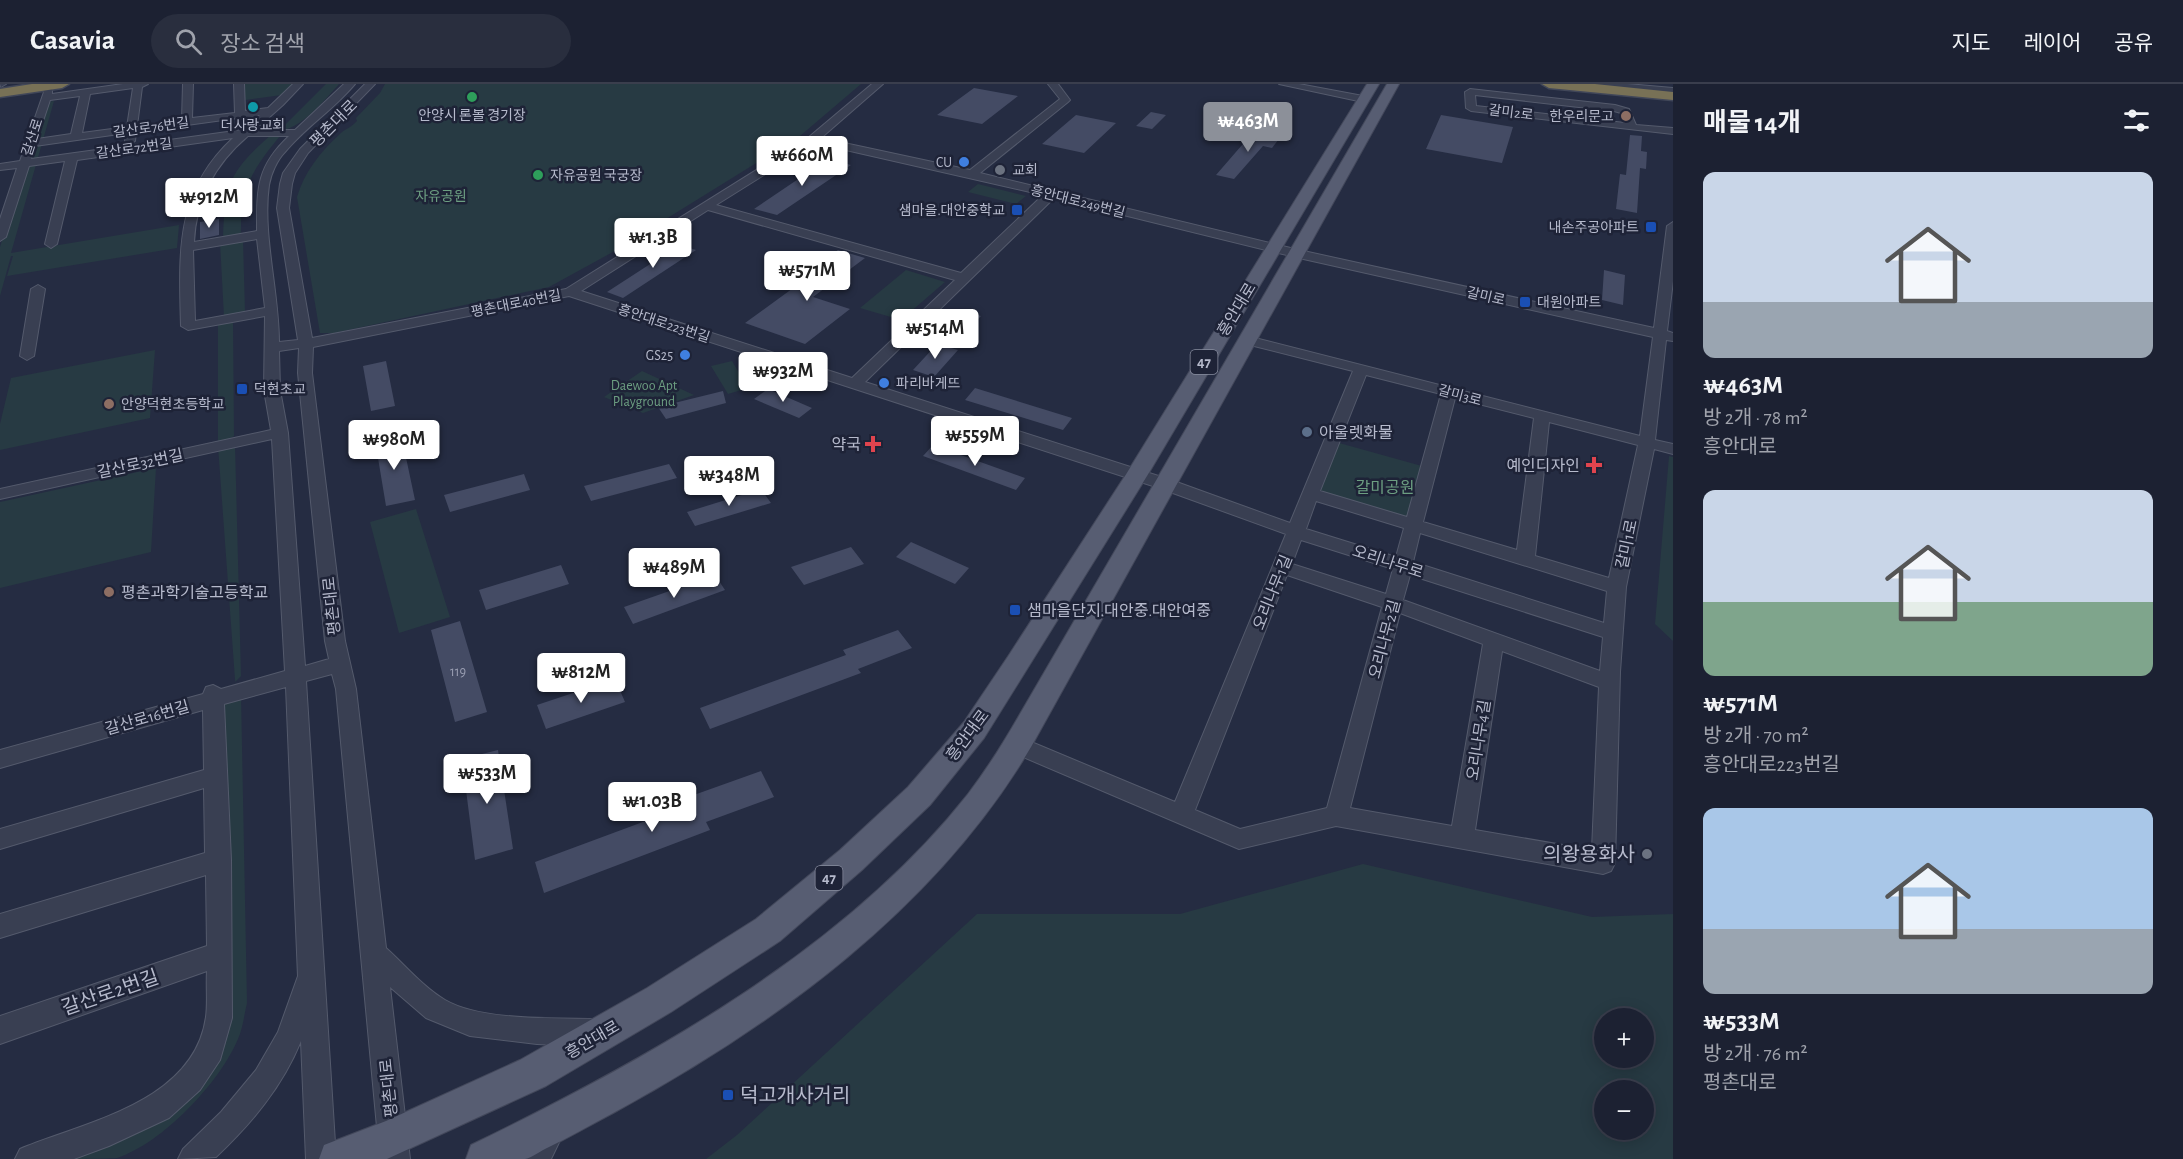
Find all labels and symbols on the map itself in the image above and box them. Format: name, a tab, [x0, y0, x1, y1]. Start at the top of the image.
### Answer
marker: 안양시 론볼 경기장	[465, 90, 479, 104]
street label: 평촌대로	[307, 97, 360, 150]
marker: 더사랑교회	[246, 100, 260, 114]
pin: ₩463M	[1206, 102, 1290, 153]
street label: 갈미2로	[1488, 102, 1534, 123]
place label: 안양시 론볼 경기장	[418, 108, 526, 123]
place label: 한우리문고	[1550, 109, 1614, 124]
marker: 한우리문고	[1619, 109, 1633, 123]
street label: 갈산로76번길	[112, 115, 190, 140]
street label: 갈산로	[19, 116, 46, 158]
place label: 더사랑교회	[221, 118, 285, 133]
street label: 갈산로72번길	[95, 136, 173, 161]
pin: ₩660M	[760, 136, 844, 187]
marker: CU	[957, 155, 971, 169]
place label: CU	[936, 156, 952, 170]
marker: 교회	[993, 163, 1007, 177]
place label: 교회	[1012, 163, 1038, 178]
marker: 자유공원 국궁장	[531, 168, 545, 182]
place label: 자유공원 국궁장	[550, 168, 643, 183]
pin: ₩912M	[167, 178, 251, 229]
street label: 흥안대로249번길	[1029, 182, 1127, 220]
park label: 자유공원	[415, 189, 467, 204]
place label: 샘마을.대안중학교	[899, 202, 1005, 218]
marker: 샘마을.대안중학교	[1010, 203, 1024, 217]
pin: ₩1.3B	[611, 218, 695, 269]
place label: 내손주공아파트	[1549, 220, 1639, 235]
marker: 내손주공아파트	[1644, 220, 1658, 234]
pin: ₩571M	[765, 251, 849, 302]
street label: 흥안대로	[1215, 280, 1259, 339]
street label: 갈미로	[1465, 285, 1507, 308]
street label: 평촌대로40번길	[470, 287, 562, 320]
marker: 대원아파트	[1518, 295, 1532, 309]
place label: 대원아파트	[1537, 295, 1602, 310]
street label: 흥안대로223번길	[616, 302, 712, 345]
pin: ₩514M	[893, 309, 977, 360]
marker: GS25	[678, 348, 692, 362]
place label: GS25	[646, 349, 673, 363]
road number: 47	[1190, 350, 1218, 374]
pin: ₩932M	[741, 352, 825, 403]
marker: 파리바게뜨	[877, 376, 891, 390]
place label: 파리바게뜨	[896, 376, 961, 391]
park label: Daewoo Apt Playground	[611, 379, 678, 409]
place label: 덕현초교	[254, 381, 306, 397]
marker: 덕현초교	[235, 382, 249, 396]
street label: 갈미3로	[1436, 382, 1483, 409]
place label: 안양덕현초등학교	[121, 396, 224, 412]
marker: 안양덕현초등학교	[102, 397, 116, 411]
pin: ₩559M	[933, 416, 1017, 467]
pin: ₩980M	[352, 420, 436, 471]
marker: 아울렛화물	[1300, 425, 1314, 439]
place label: 아울렛화물	[1319, 425, 1393, 441]
place label: 약국	[832, 437, 861, 453]
marker: 약국	[866, 437, 880, 451]
street label: 갈산로32번길	[96, 447, 185, 481]
pin: ₩348M	[687, 456, 771, 507]
marker: 예인디자인	[1585, 456, 1603, 474]
place label: 예인디자인	[1506, 458, 1580, 474]
park label: 갈미공원	[1356, 480, 1414, 496]
street label: 갈미1로	[1614, 518, 1640, 570]
street label: 오리나무로	[1350, 543, 1425, 581]
pin: ₩489M	[632, 548, 716, 599]
street label: 오리나무1길	[1251, 553, 1295, 632]
street label: 평촌대로	[321, 576, 343, 636]
place label: 평촌과학기술고등학교	[121, 584, 268, 601]
marker: 평촌과학기술고등학교	[102, 585, 116, 599]
street label: 오리나무2길	[1367, 598, 1403, 680]
marker: 샘마을단지.대안중.대안여중	[1008, 603, 1022, 617]
place label: 샘마을단지.대안중.대안여중	[1027, 603, 1211, 619]
pin: ₩812M	[539, 653, 623, 704]
house number: 119	[450, 665, 466, 679]
street label: 갈산로16번길	[103, 698, 191, 738]
street label: 오리나무4길	[1465, 699, 1493, 782]
street label: 흥안대로	[944, 707, 992, 764]
pin: ₩533M	[445, 754, 529, 805]
pin: ₩1.03B	[603, 782, 701, 833]
place label: 의왕용화사	[1543, 844, 1635, 865]
marker: 의왕용화사	[1640, 847, 1654, 861]
road number: 47	[816, 866, 842, 890]
street label: 갈산로2번길	[59, 966, 161, 1019]
street label: 흥안대로	[563, 1018, 622, 1062]
street label: 평촌대로	[378, 1058, 400, 1118]
place label: 덕고개사거리	[740, 1085, 850, 1106]
marker: 덕고개사거리	[721, 1088, 735, 1102]

